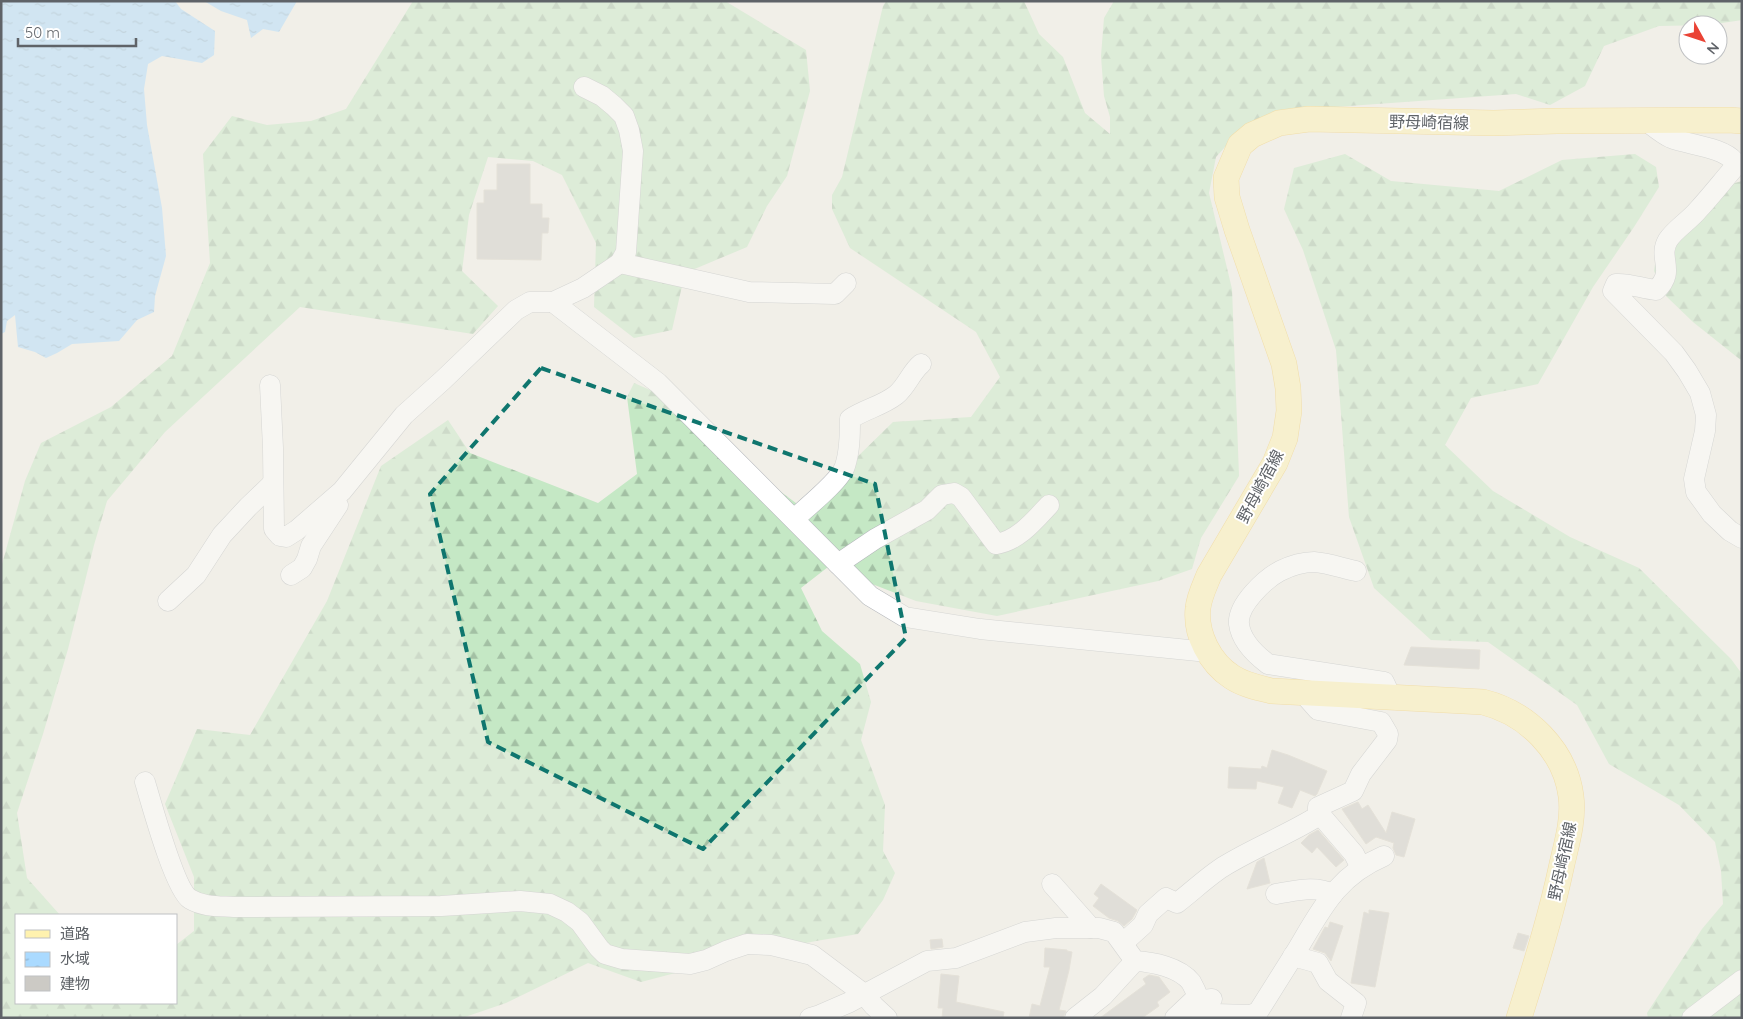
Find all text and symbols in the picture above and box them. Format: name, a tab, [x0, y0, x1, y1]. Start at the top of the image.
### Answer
scale bar	[18, 15, 135, 47]
north arrow	[1678, 15, 1728, 65]
text: 50 m	[25, 23, 60, 42]
text: N	[1703, 39, 1723, 58]
street label: 野母崎宿線	[1389, 111, 1469, 133]
street label: 野母崎宿線	[1232, 446, 1288, 526]
street label: 野母崎宿線	[1544, 820, 1580, 902]
legend	[15, 914, 178, 1004]
text: 道路	[60, 924, 90, 943]
text: 水域	[60, 949, 90, 968]
text: 建物	[60, 974, 90, 993]

